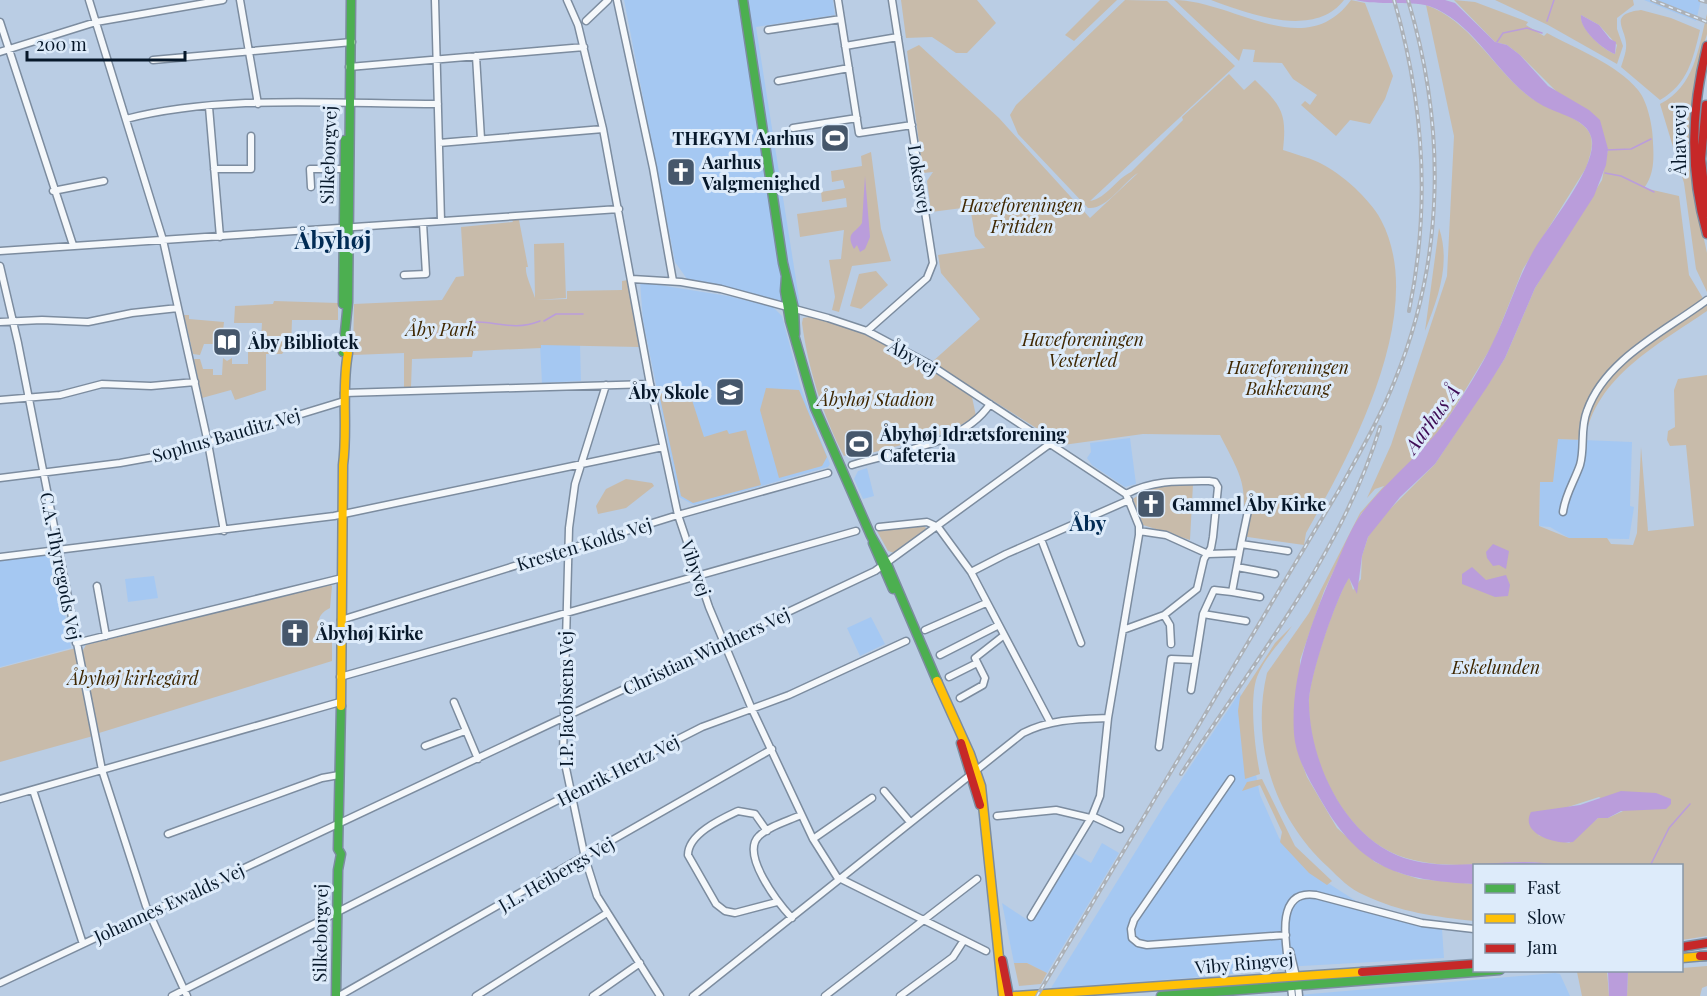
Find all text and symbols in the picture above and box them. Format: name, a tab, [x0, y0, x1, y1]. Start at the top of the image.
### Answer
scale bar	[27, 24, 184, 62]
text: 200 m	[36, 32, 87, 56]
street label: Åhavevej	[1667, 104, 1691, 177]
street label: Silkeborgvej	[314, 105, 342, 205]
sports icon: THEGYM Aarhus	[819, 122, 851, 154]
place label: THEGYM Aarhus	[672, 126, 814, 150]
street label: Lokesvej	[903, 143, 937, 215]
place label: Aarhus Valgmenighed	[701, 150, 821, 195]
church icon: Aarhus Valgmenighed	[665, 156, 697, 188]
park label: Haveforeningen Fritiden	[960, 193, 1083, 238]
district label: Åbyhøj	[294, 223, 371, 255]
park label: Åby Park	[404, 317, 476, 341]
library icon: Åby Bibliotek	[211, 326, 243, 358]
park label: Haveforeningen Vesterled	[1021, 327, 1144, 372]
place label: Åby Bibliotek	[247, 330, 359, 354]
street label: Åbyvej	[883, 333, 942, 380]
park label: Haveforeningen Bakkevang	[1226, 355, 1349, 400]
school or university icon: Åby Skole	[714, 376, 746, 408]
water label: Aarhus Å	[1396, 378, 1465, 459]
place label: Åby Skole	[628, 380, 709, 404]
park label: Åbyhøj Stadion	[816, 387, 934, 411]
street label: Sophus Bauditz Vej	[149, 402, 303, 468]
place label: Åbyhøj Idrætsforening Cafeteria	[879, 422, 1066, 467]
sports icon: Åbyhøj Idrætsforening Cafeteria	[843, 428, 875, 460]
church icon: Gammel Åby Kirke	[1135, 488, 1167, 520]
street label: C.A. Thyregods Vej	[35, 490, 87, 642]
place label: Gammel Åby Kirke	[1172, 492, 1326, 516]
district label: Åby	[1069, 508, 1107, 536]
street label: Kresten Kolds Vej	[513, 512, 655, 576]
street label: Vibyvej	[675, 536, 717, 599]
street label: Christian Winthers Vej	[619, 602, 793, 700]
church icon: Åbyhøj Kirke	[279, 617, 311, 649]
place label: Åbyhøj Kirke	[315, 621, 423, 645]
street label: I.P. Jacobsens Vej	[554, 631, 578, 767]
park label: Eskelunden	[1451, 655, 1540, 679]
park label: Åbyhøj kirkegård	[66, 666, 200, 690]
street label: Henrik Hertz Vej	[553, 729, 683, 811]
street label: J.L. Heibergs Vej	[493, 831, 618, 917]
street label: Johannes Ewalds Vej	[89, 858, 248, 949]
legend	[1473, 864, 1683, 972]
text: Fast	[1527, 875, 1561, 899]
street label: Silkeborgvej	[307, 884, 333, 982]
text: Slow	[1527, 905, 1565, 929]
text: Jam	[1526, 935, 1557, 959]
street label: Viby Ringvej	[1193, 947, 1294, 979]

